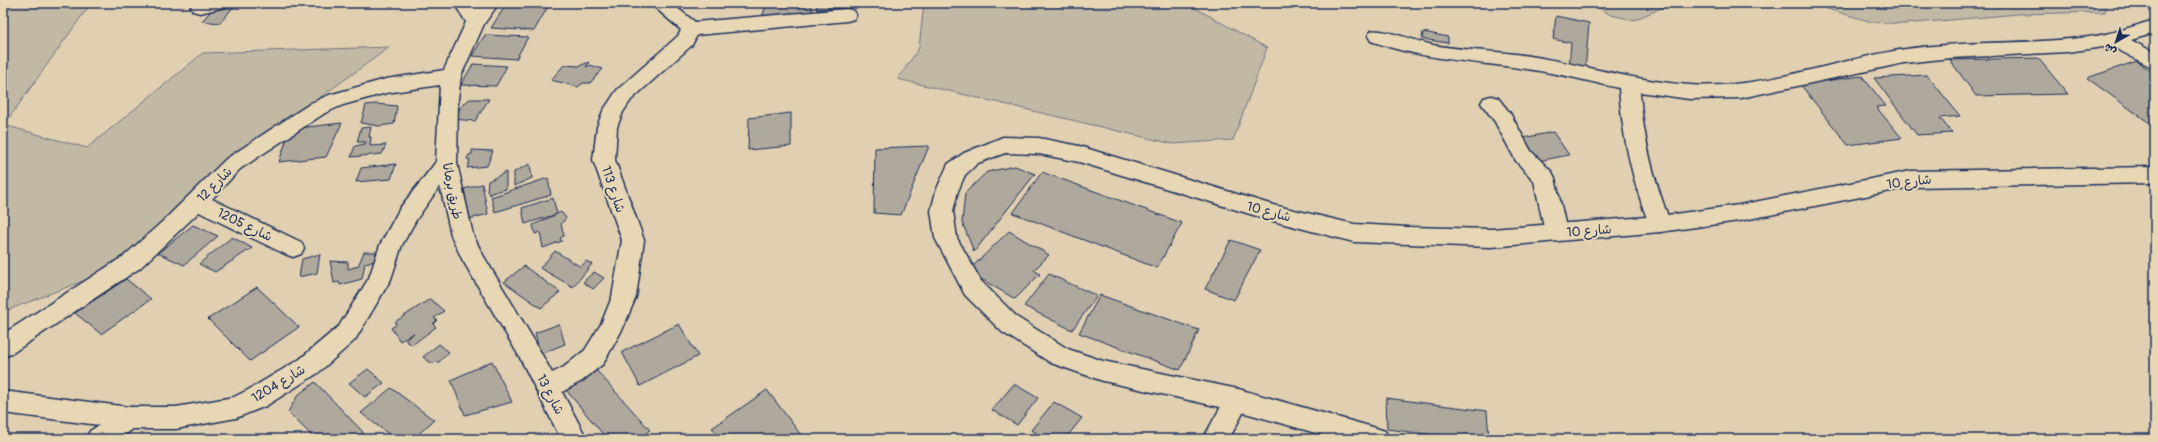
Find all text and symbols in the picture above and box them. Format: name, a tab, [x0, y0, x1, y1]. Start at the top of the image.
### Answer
north arrow	[2096, 22, 2136, 62]
text: ش	[2101, 41, 2119, 58]
street label: طريق برمانا	[439, 162, 465, 221]
street label: شارع 12	[194, 164, 236, 207]
street label: شارع 113	[597, 164, 628, 215]
street label: شارع 10	[1886, 171, 1933, 194]
street label: شارع 10	[1245, 198, 1293, 226]
street label: شارع 1205	[214, 205, 275, 246]
street label: شارع 10	[1566, 221, 1612, 242]
street label: شارع 1204	[249, 362, 309, 407]
street label: شارع 13	[532, 372, 567, 418]

